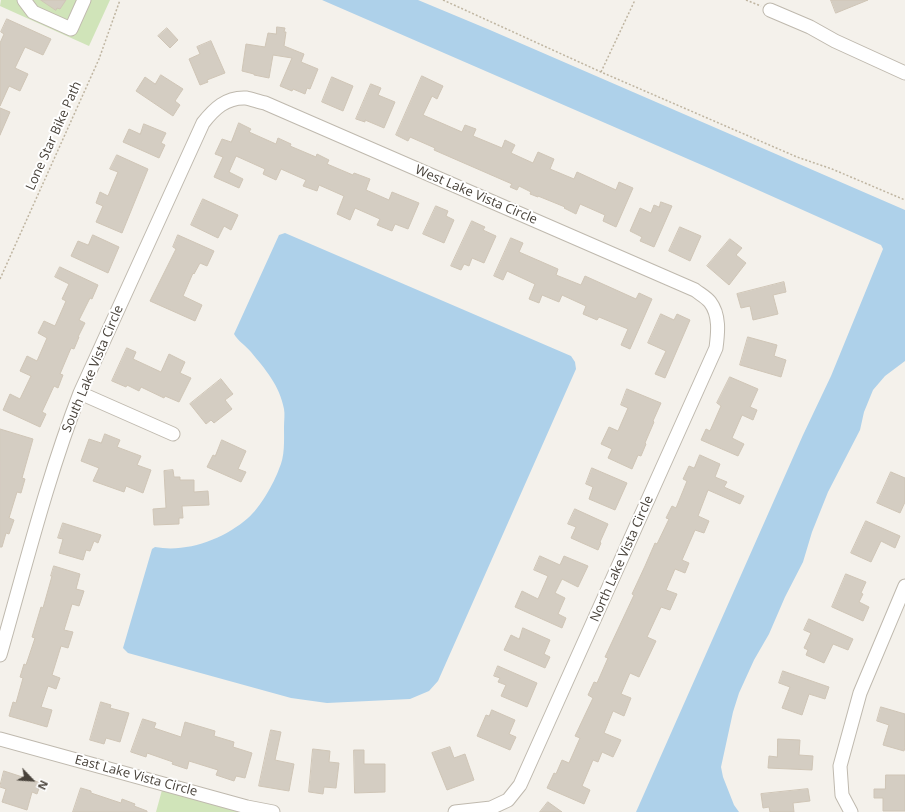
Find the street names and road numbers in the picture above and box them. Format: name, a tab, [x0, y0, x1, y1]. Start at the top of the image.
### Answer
street label: Lone Star Bike Path	[23, 79, 85, 193]
street label: West Lake Vista Circle	[413, 162, 539, 228]
street label: South Lake Vista Circle	[59, 303, 127, 435]
street label: North Lake Vista Circle	[587, 493, 657, 625]
street label: East Lake Vista Circle	[73, 752, 199, 800]

